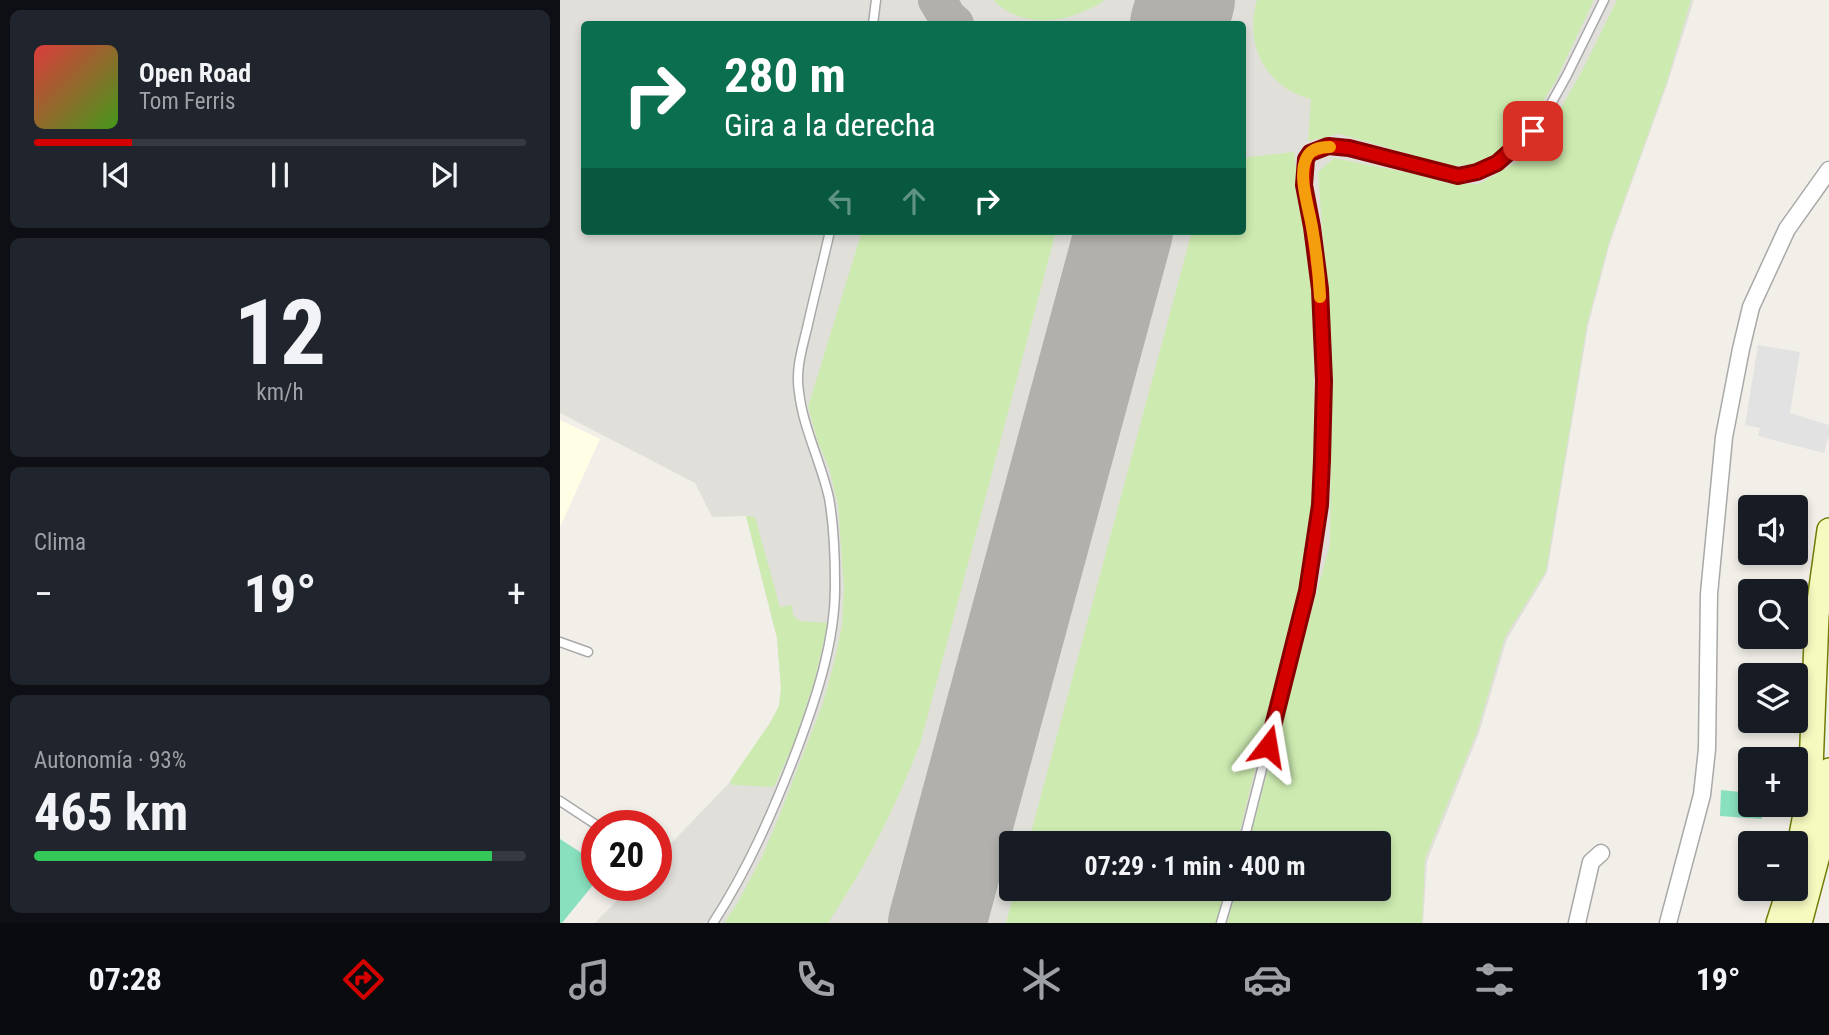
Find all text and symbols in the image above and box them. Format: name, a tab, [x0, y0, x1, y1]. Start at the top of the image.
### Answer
text: 280 m	[724, 47, 846, 104]
icon: right	[609, 49, 700, 140]
text: Open Road	[139, 58, 251, 88]
text: Tom Ferris	[139, 88, 235, 115]
pin	[1503, 101, 1563, 161]
text: Gira a la derecha	[724, 106, 936, 144]
icon: arrive	[1514, 112, 1552, 150]
icon: previous	[97, 156, 135, 194]
icon: pause	[261, 156, 299, 194]
icon: next	[425, 156, 463, 194]
icon: left	[822, 182, 860, 220]
icon: ahead	[895, 182, 933, 220]
icon: right	[968, 182, 1006, 220]
text: 12	[234, 280, 326, 386]
text: km/h	[256, 379, 304, 406]
map controls	[1738, 495, 1808, 901]
button: sound	[1738, 495, 1808, 565]
text: Clima	[34, 529, 86, 556]
text: 19°	[244, 564, 316, 625]
text: −	[34, 572, 53, 616]
text: +	[507, 572, 526, 616]
button: search	[1738, 579, 1808, 649]
button: layers	[1738, 663, 1808, 733]
position arrow	[1231, 709, 1305, 783]
text: Autonomía · 93%	[34, 747, 186, 774]
button: +	[1738, 747, 1808, 817]
text: 465 km	[34, 782, 188, 843]
speed limit sign: 20	[581, 810, 672, 901]
button: −	[1738, 831, 1808, 901]
text: 07:29 · 1 min · 400 m	[1085, 851, 1305, 881]
icon: directions	[339, 955, 388, 1004]
icon: music	[565, 955, 614, 1004]
icon: phone	[791, 955, 840, 1004]
icon: climate	[1017, 955, 1066, 1004]
icon: car	[1243, 955, 1292, 1004]
icon: filters	[1470, 955, 1519, 1004]
text: 07:28	[89, 960, 162, 998]
text: 19°	[1696, 960, 1740, 998]

